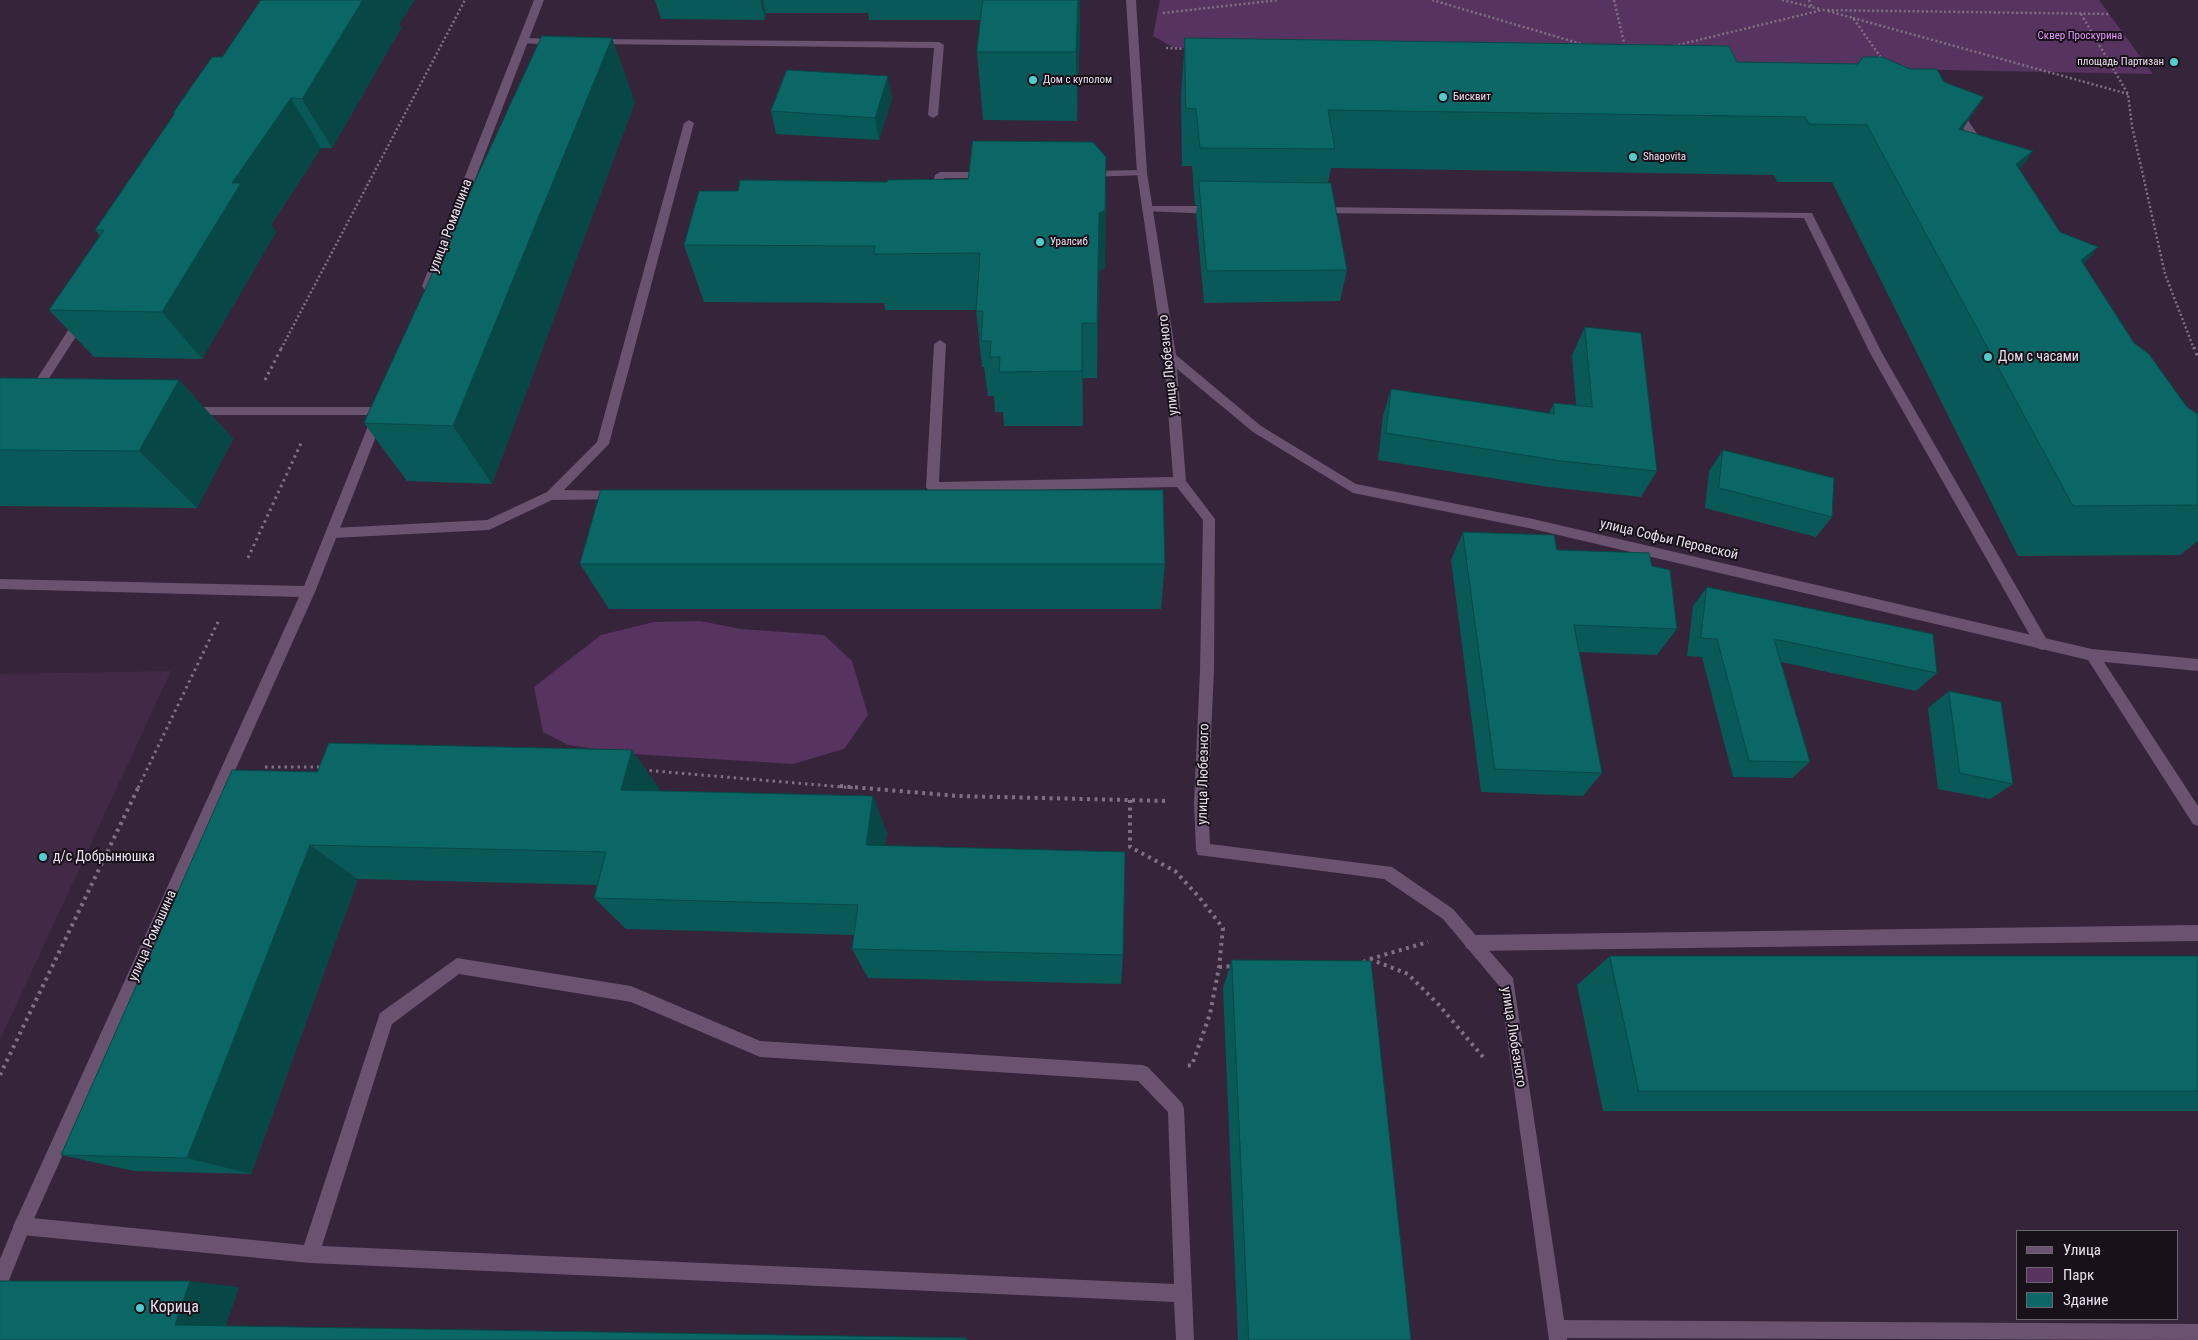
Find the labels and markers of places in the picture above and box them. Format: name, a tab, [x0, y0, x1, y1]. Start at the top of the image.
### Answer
place label: площадь Партизан	[2077, 55, 2164, 69]
marker: площадь Партизан	[2168, 56, 2180, 68]
place label: Дом с куполом	[1043, 73, 1112, 87]
marker: Дом с куполом	[1027, 74, 1039, 86]
place label: Бисквит	[1453, 90, 1491, 104]
marker: Бисквит	[1437, 91, 1449, 103]
place label: Shagovita	[1643, 150, 1686, 164]
marker: Shagovita	[1627, 151, 1639, 163]
place label: Уралсиб	[1050, 235, 1088, 249]
marker: Уралсиб	[1034, 236, 1046, 248]
place label: Дом с часами	[1998, 349, 2079, 365]
marker: Дом с часами	[1982, 351, 1994, 363]
place label: д/с Добрынюшка	[53, 849, 155, 865]
marker: д/с Добрынюшка	[37, 851, 49, 863]
place label: Корица	[150, 1298, 199, 1318]
marker: Корица	[134, 1302, 146, 1314]

